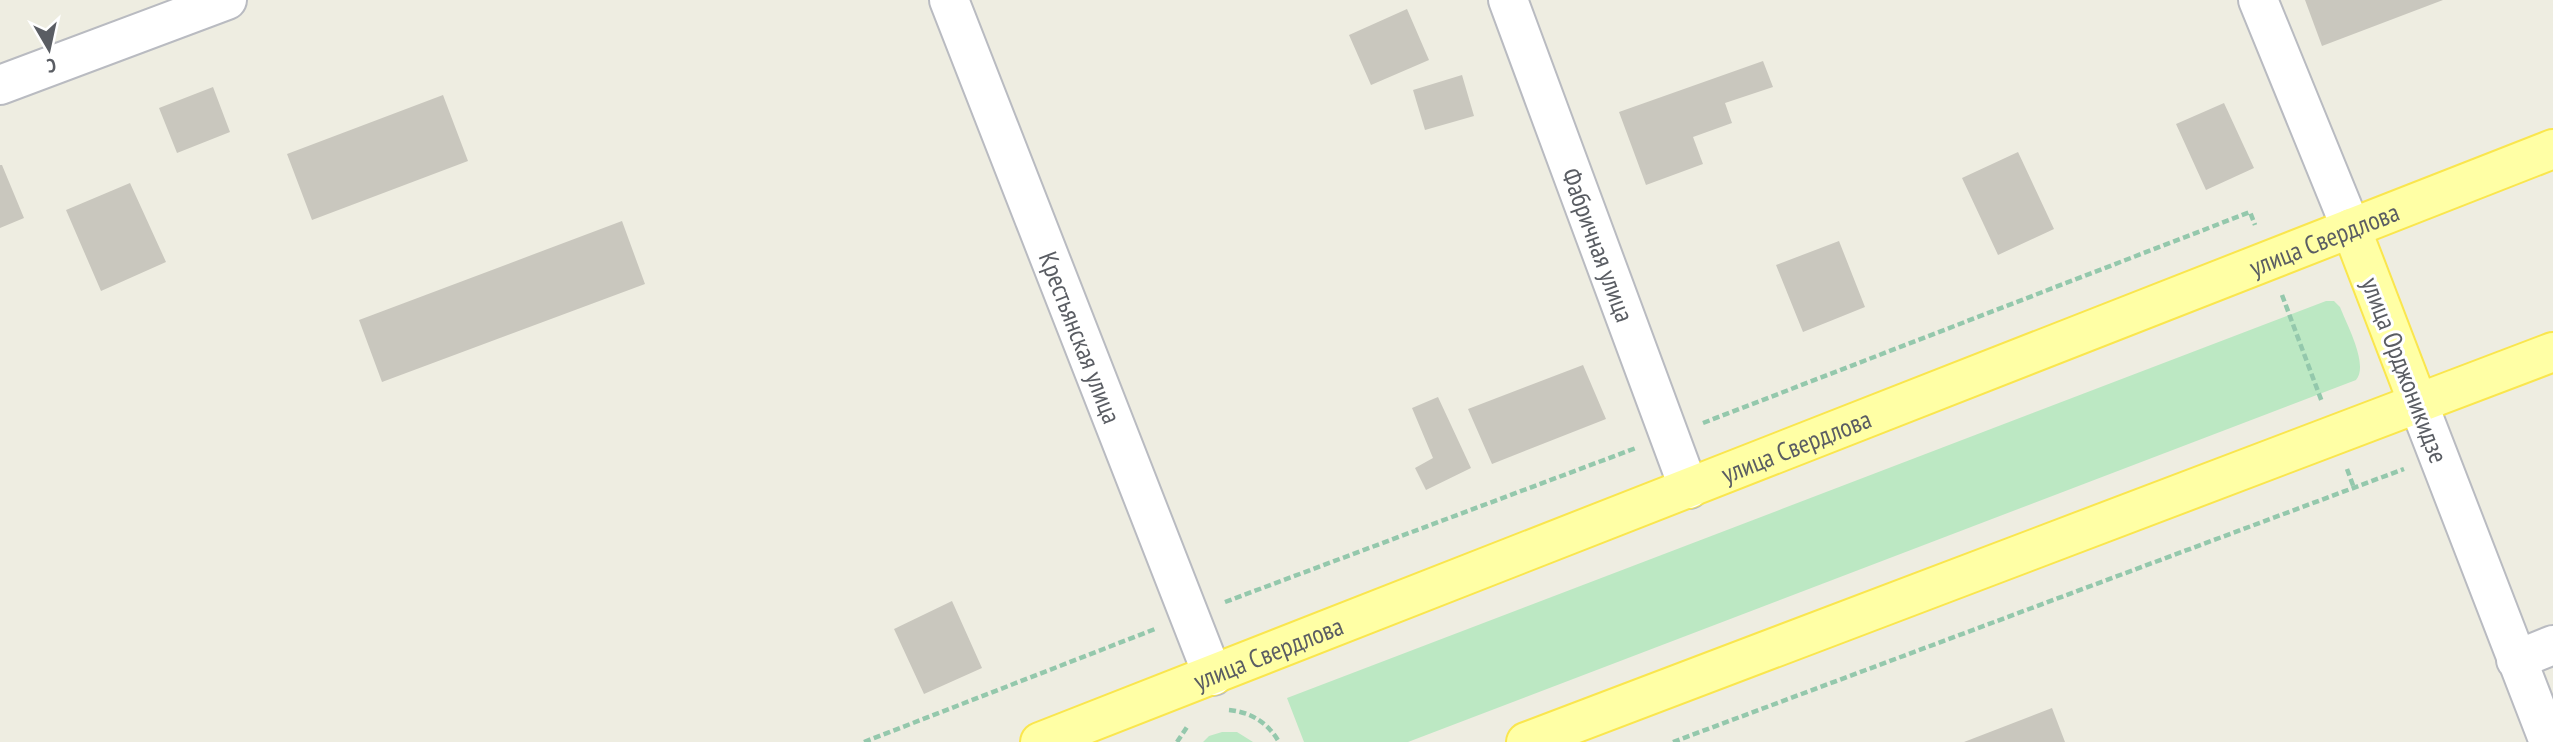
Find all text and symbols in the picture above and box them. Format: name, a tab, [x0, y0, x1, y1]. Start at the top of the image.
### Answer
north arrow	[14, 14, 84, 84]
text: С	[45, 53, 58, 78]
street label: Фабричная улица	[1555, 163, 1642, 326]
street label: улица Свердлова	[2244, 195, 2403, 283]
street label: Крестьянская улица	[1032, 247, 1129, 428]
street label: улица Орджоникидзе	[2354, 272, 2456, 468]
street label: улица Свердлова	[1716, 402, 1876, 490]
street label: улица Свердлова	[1189, 608, 1348, 697]

